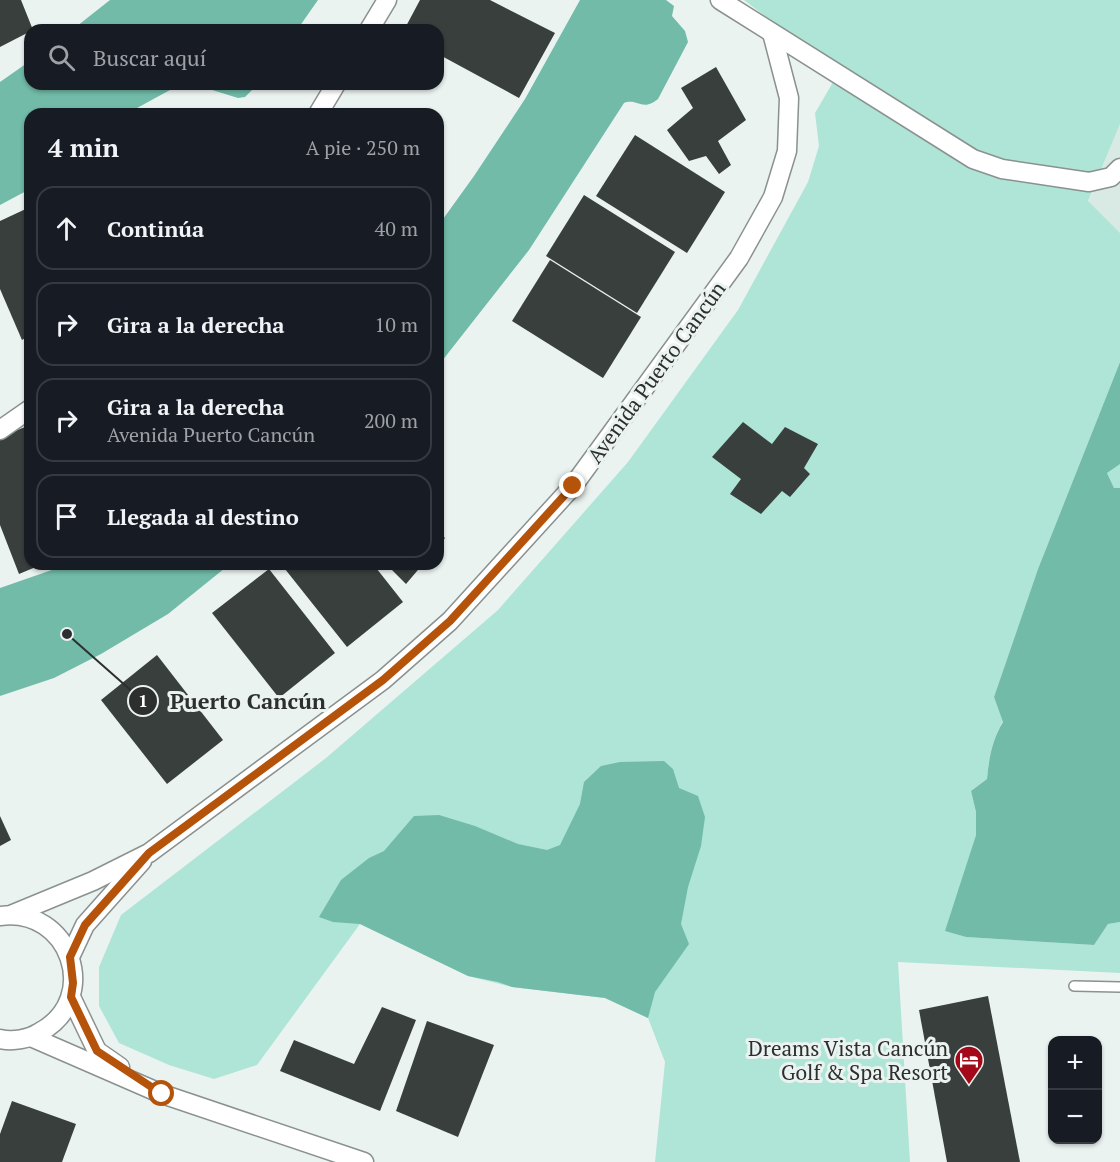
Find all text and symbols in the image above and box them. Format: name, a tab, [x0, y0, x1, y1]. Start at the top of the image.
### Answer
search box	[24, 24, 444, 90]
icon: search	[45, 41, 78, 74]
text: Buscar aquí	[93, 43, 206, 72]
text: 4 min	[48, 130, 119, 164]
text: A pie · 250 m	[306, 134, 420, 161]
icon: ahead	[50, 212, 83, 245]
text: Continúa	[107, 214, 204, 243]
text: 40 m	[375, 215, 418, 242]
street label: Avenida Puerto Cancún	[580, 275, 732, 469]
icon: right	[50, 308, 83, 341]
text: Gira a la derecha	[107, 310, 285, 339]
text: 10 m	[375, 311, 418, 338]
text: Gira a la derecha	[107, 392, 285, 421]
icon: right	[50, 404, 83, 437]
text: 200 m	[364, 407, 418, 434]
text: Avenida Puerto Cancún	[107, 421, 315, 448]
route end	[559, 472, 585, 498]
icon: arrive	[50, 500, 83, 533]
text: Llegada al destino	[107, 502, 299, 531]
callout: Puerto Cancún	[128, 681, 338, 721]
text: Puerto Cancún	[170, 686, 326, 715]
text: 1	[138, 688, 148, 712]
place label: Dreams Vista Cancún Golf & Spa Resort	[748, 1034, 949, 1086]
map controls	[1048, 1036, 1102, 1144]
button: +	[1048, 1036, 1102, 1090]
hotel icon: Dreams Vista Cancún Golf & Spa Resort	[953, 1044, 985, 1086]
route start	[148, 1080, 174, 1106]
button: −	[1048, 1090, 1102, 1144]

